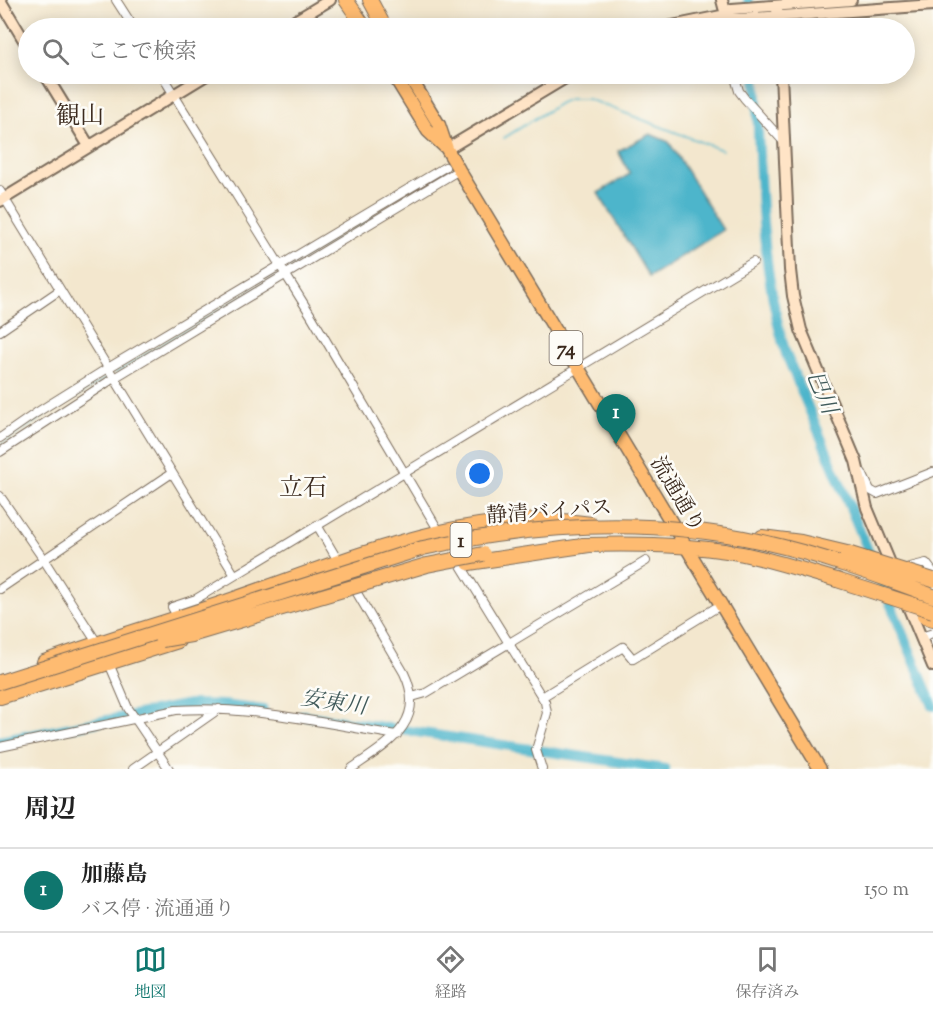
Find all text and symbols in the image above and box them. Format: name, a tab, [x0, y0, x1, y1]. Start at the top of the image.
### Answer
search box	[18, 18, 915, 84]
icon: search	[39, 35, 72, 68]
text: ここで検索	[87, 37, 197, 69]
district label: 観山	[56, 100, 104, 134]
road number: 74	[550, 331, 582, 365]
water label: 巴川	[797, 367, 844, 422]
pin: 1	[596, 394, 636, 444]
street label: 流通通り	[642, 451, 711, 539]
your location	[465, 459, 494, 488]
district label: 立石	[279, 472, 327, 506]
street label: 静清バイパス	[485, 494, 613, 532]
road number: 1	[450, 523, 472, 557]
water label: 安東川	[299, 684, 370, 725]
text: 周辺	[24, 792, 76, 829]
text: 加藤島	[81, 860, 147, 892]
text: 1	[40, 876, 47, 905]
text: 150 m	[864, 876, 909, 905]
text: バス停 · 流通通り	[81, 896, 235, 925]
tab: 地図	[134, 943, 167, 1005]
tab: 経路	[434, 943, 467, 1005]
tab: 保存済み	[735, 943, 799, 1005]

